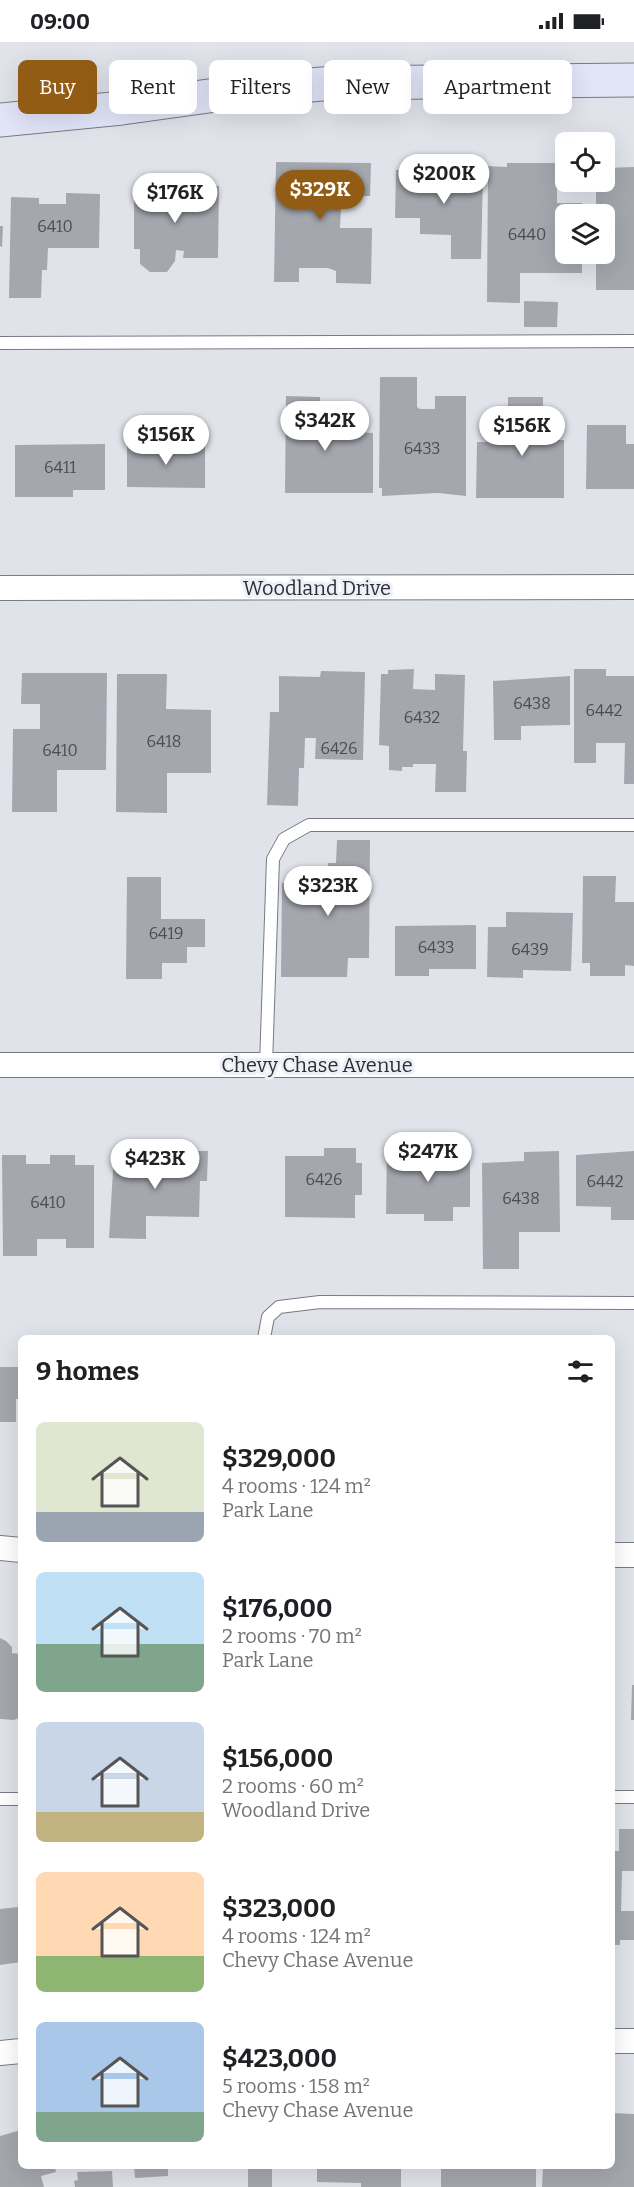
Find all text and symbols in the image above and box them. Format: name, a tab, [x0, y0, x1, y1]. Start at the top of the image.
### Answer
text: 09:00	[30, 8, 90, 35]
chip: Buy	[18, 60, 97, 114]
chip: Rent	[109, 60, 197, 114]
chip: Filters	[209, 60, 312, 114]
chip: New	[324, 60, 411, 114]
chip: Apartment	[423, 60, 572, 114]
map controls	[555, 132, 615, 264]
button: locate	[555, 132, 615, 192]
pin: $200K	[402, 154, 486, 205]
text: $200K	[412, 161, 476, 185]
pin: $329K	[278, 170, 362, 221]
pin: $176K	[133, 173, 217, 224]
text: $329K	[289, 177, 351, 201]
text: $176K	[146, 180, 204, 204]
button: layers	[555, 204, 615, 264]
house number: 6410	[37, 217, 73, 236]
house number: 6440	[508, 225, 546, 244]
pin: $342K	[283, 401, 367, 452]
pin: $156K	[480, 406, 564, 457]
text: $342K	[294, 408, 356, 432]
text: $156K	[493, 413, 551, 437]
pin: $156K	[124, 415, 208, 466]
text: $156K	[137, 422, 195, 446]
house number: 6433	[404, 439, 440, 458]
house number: 6411	[44, 458, 76, 477]
street label: Woodland Drive	[243, 576, 391, 600]
house number: 6438	[513, 694, 551, 713]
house number: 6442	[586, 701, 622, 720]
house number: 6432	[404, 708, 440, 727]
house number: 6418	[147, 732, 181, 751]
house number: 6426	[321, 739, 357, 758]
house number: 6410	[42, 741, 78, 760]
pin: $323K	[286, 866, 370, 917]
text: $323K	[298, 873, 358, 897]
house number: 6419	[149, 924, 183, 943]
house number: 6433	[418, 938, 454, 957]
house number: 6439	[511, 940, 549, 959]
street label: Chevy Chase Avenue	[221, 1053, 413, 1077]
pin: $247K	[386, 1132, 470, 1183]
pin: $423K	[113, 1139, 197, 1190]
text: $247K	[398, 1139, 458, 1163]
text: $423K	[124, 1146, 186, 1170]
house number: 6426	[306, 1170, 342, 1189]
house number: 6442	[587, 1172, 623, 1191]
house number: 6438	[502, 1189, 540, 1208]
house number: 6410	[30, 1193, 66, 1212]
icon: filters	[564, 1355, 597, 1388]
text: 9 homes	[36, 1356, 139, 1387]
text: $329,000	[222, 1443, 336, 1474]
icon: home	[84, 1446, 156, 1518]
text: 4 rooms · 124 m²	[222, 1474, 371, 1498]
text: Park Lane	[222, 1498, 314, 1522]
text: $176,000	[222, 1593, 332, 1624]
icon: home	[84, 1596, 156, 1668]
text: 2 rooms · 70 m²	[222, 1624, 362, 1648]
text: Park Lane	[222, 1648, 314, 1672]
text: $156,000	[222, 1743, 333, 1774]
icon: home	[84, 1746, 156, 1818]
text: 2 rooms · 60 m²	[222, 1774, 364, 1798]
text: Woodland Drive	[222, 1798, 370, 1822]
text: $323,000	[222, 1893, 336, 1924]
icon: home	[84, 1896, 156, 1968]
text: 4 rooms · 124 m²	[222, 1924, 371, 1948]
text: Chevy Chase Avenue	[222, 1948, 413, 1972]
text: $423,000	[222, 2043, 337, 2074]
icon: home	[84, 2046, 156, 2118]
text: 5 rooms · 158 m²	[222, 2074, 370, 2098]
text: Chevy Chase Avenue	[222, 2098, 413, 2122]

